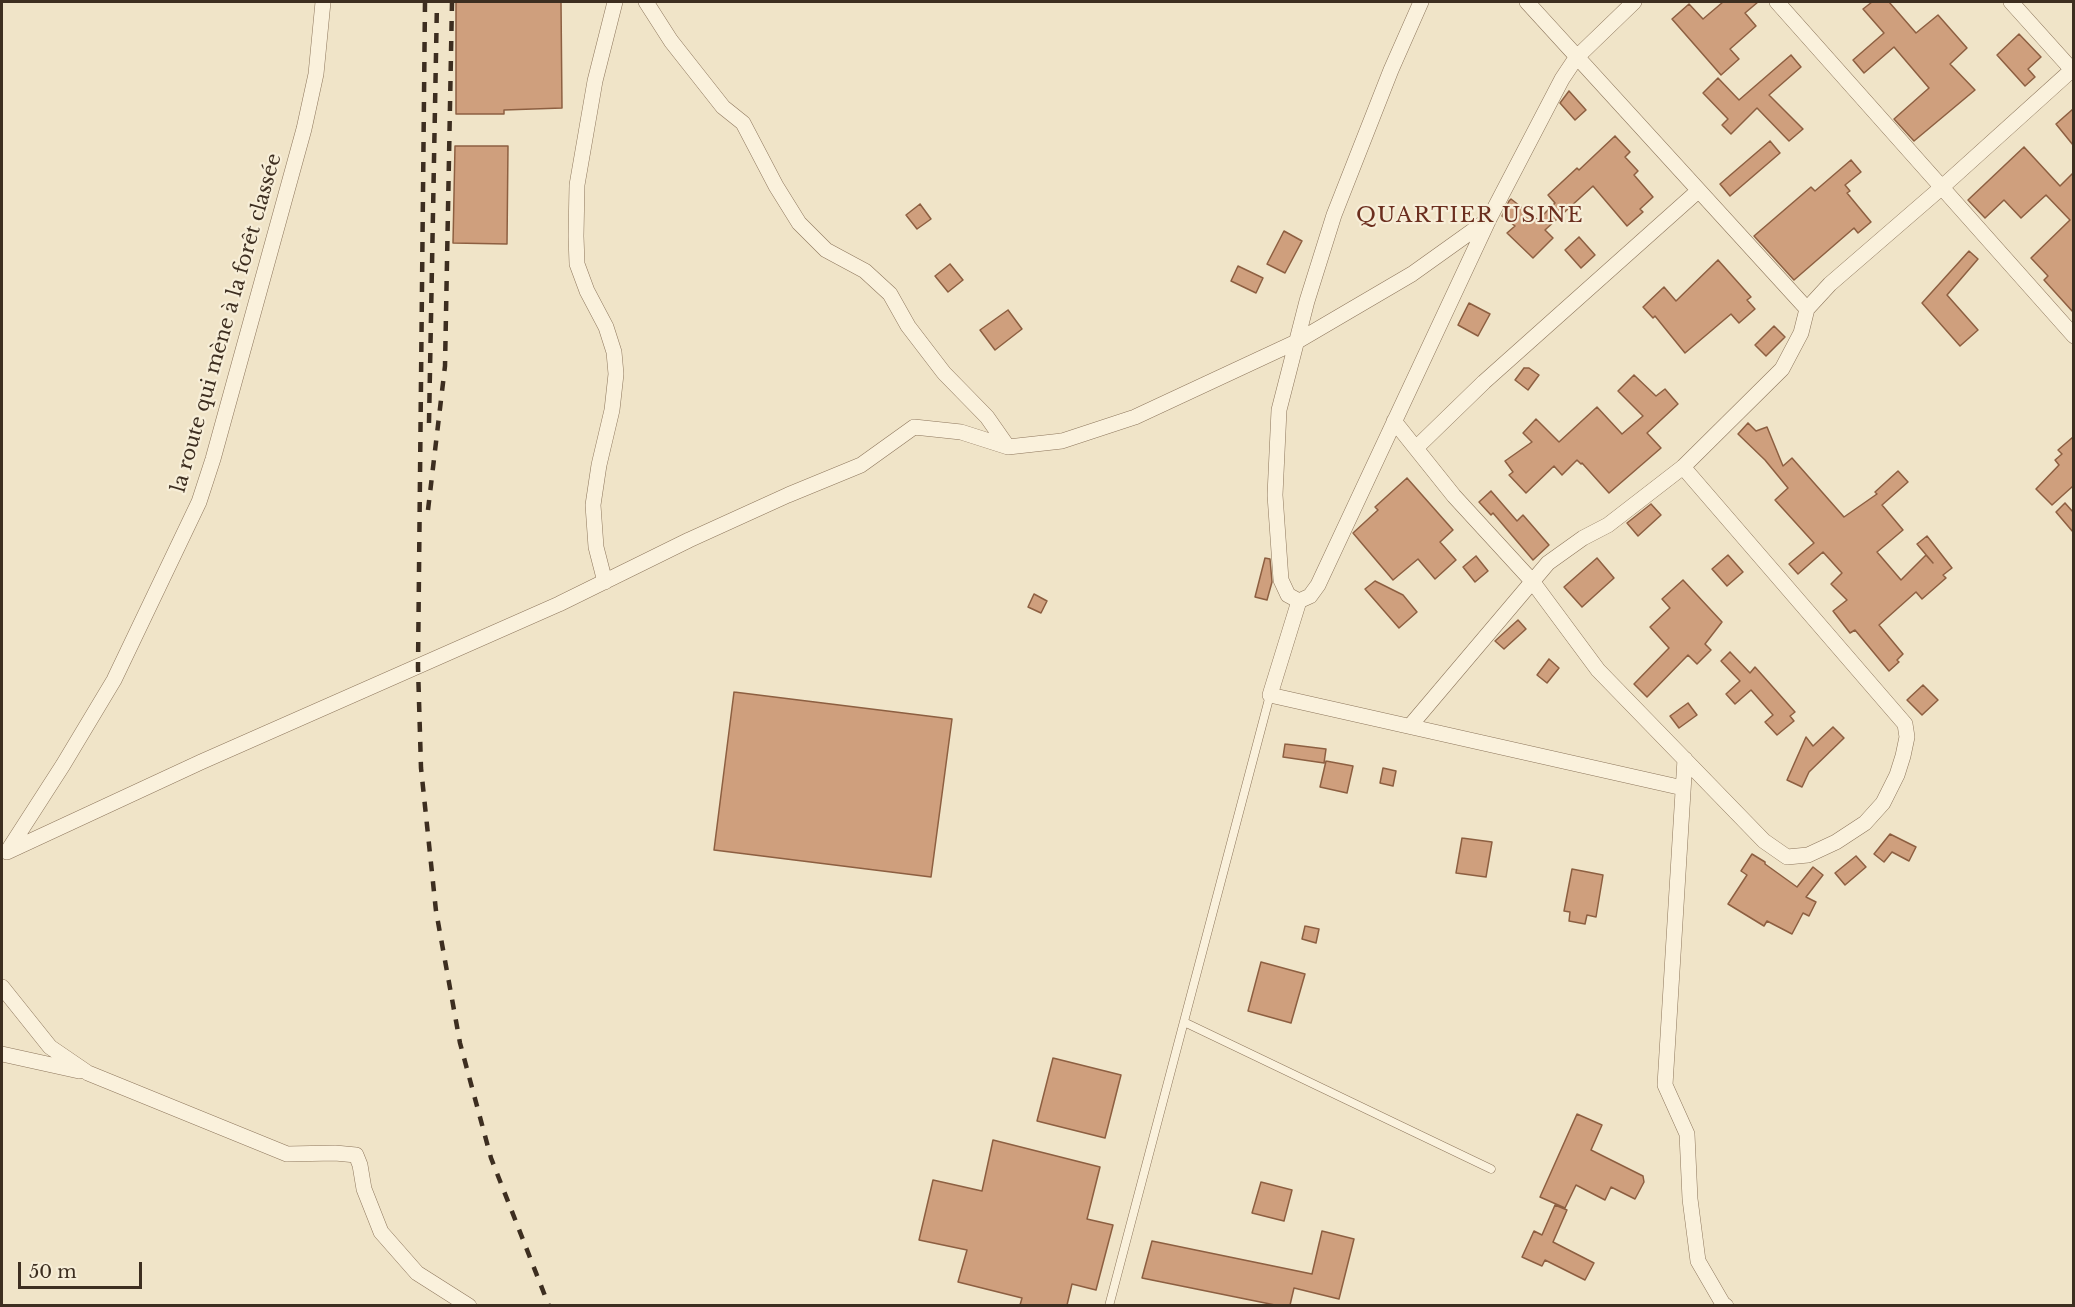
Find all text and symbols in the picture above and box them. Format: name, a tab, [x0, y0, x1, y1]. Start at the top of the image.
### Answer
street label: la route qui mène à la forêt classée	[167, 151, 287, 495]
district label: QUARTIER USINE	[1356, 203, 1584, 229]
scale bar	[21, 1250, 146, 1288]
text: 50 m	[29, 1261, 77, 1283]

